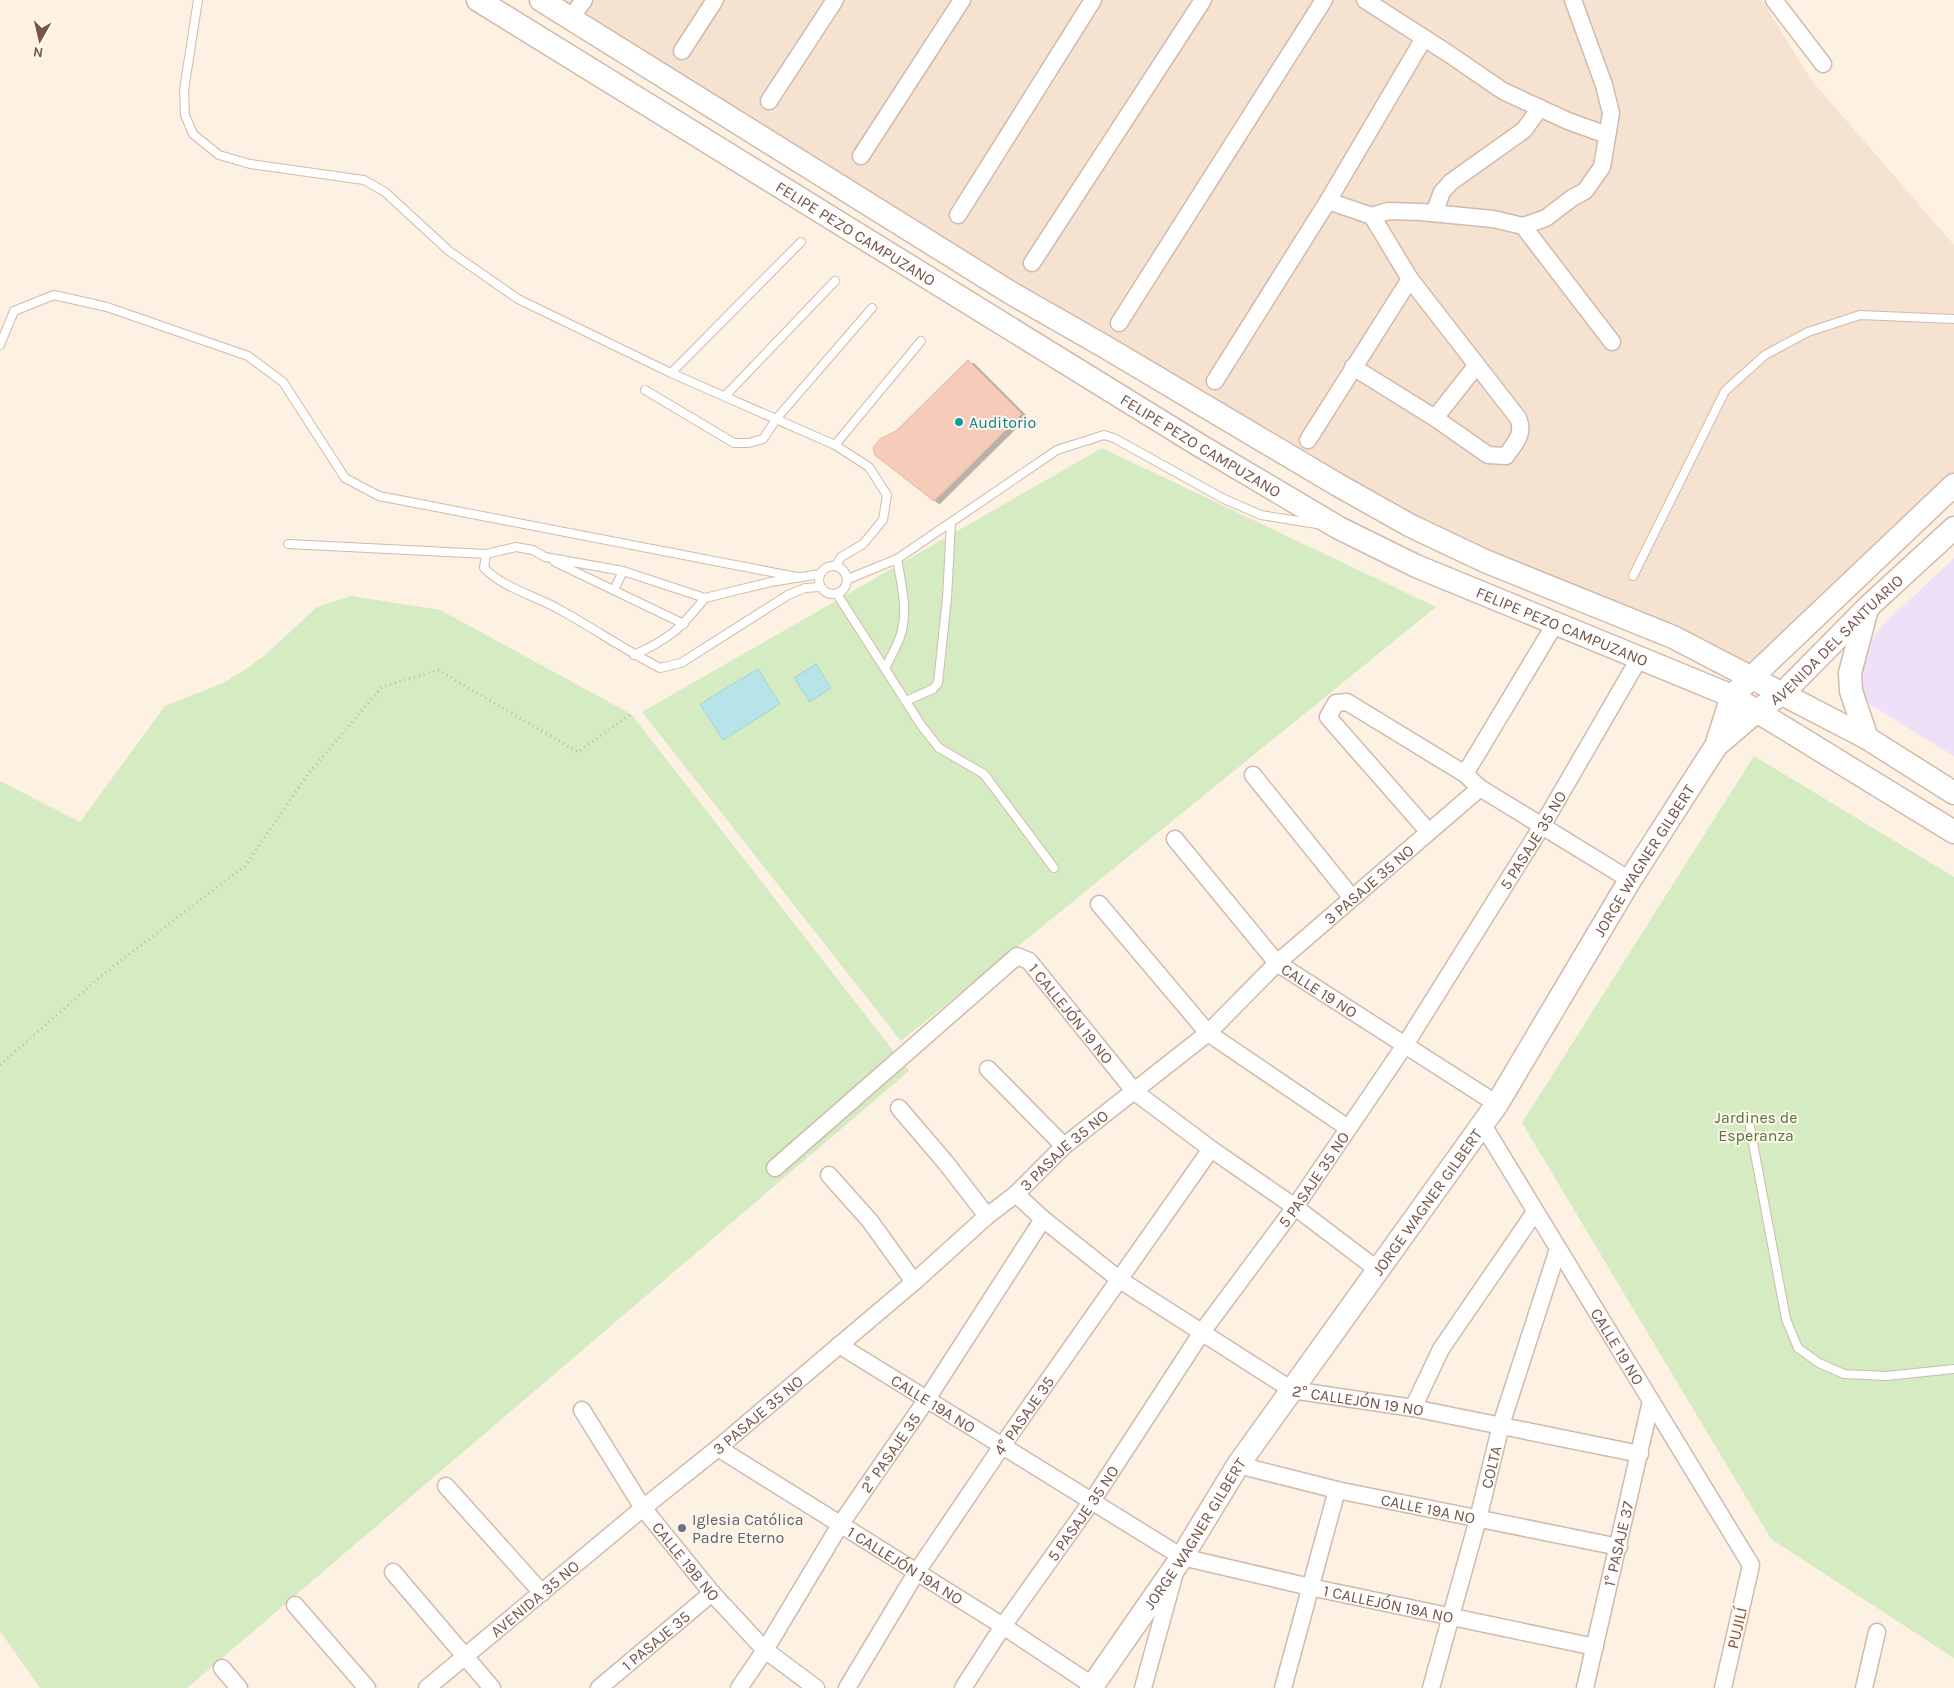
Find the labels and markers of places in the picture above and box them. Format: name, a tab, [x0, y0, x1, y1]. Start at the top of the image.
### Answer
place label: Auditorio	[969, 413, 1036, 432]
marker: Auditorio	[953, 416, 965, 428]
place label: Iglesia Católica Padre Eterno	[692, 1510, 804, 1547]
marker: Iglesia Católica Padre Eterno	[676, 1522, 688, 1534]

